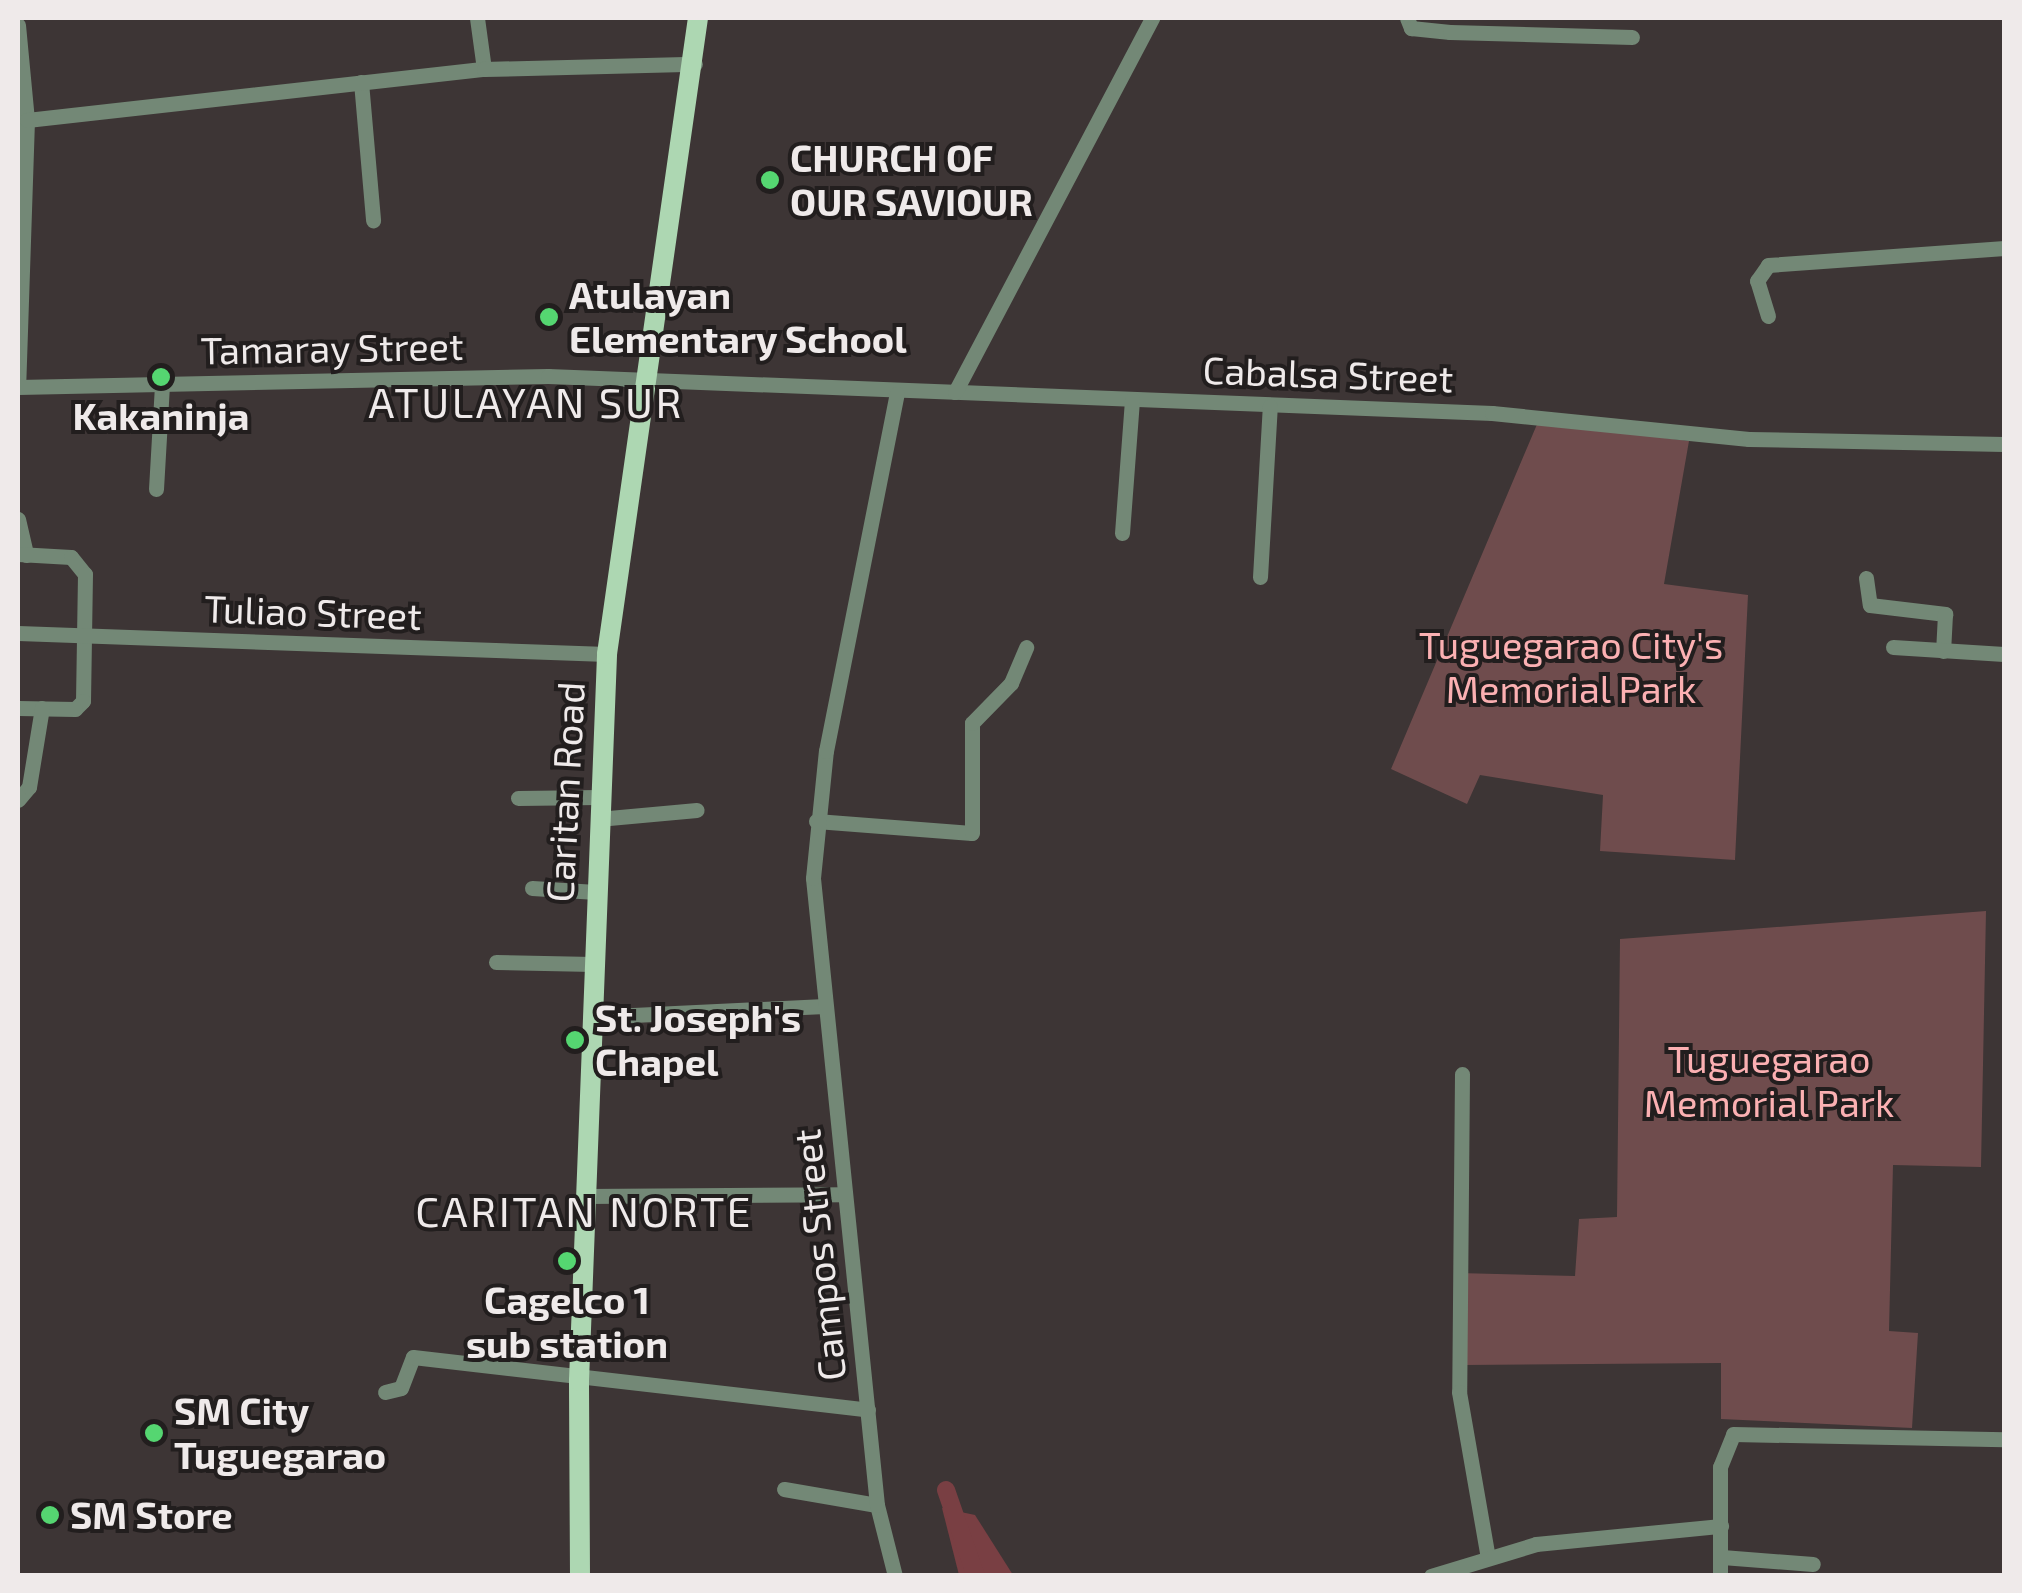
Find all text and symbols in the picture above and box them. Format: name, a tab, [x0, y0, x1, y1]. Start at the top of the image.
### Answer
place label: CHURCH OF OUR SAVIOUR	[790, 135, 1033, 224]
marker: CHURCH OF OUR SAVIOUR	[759, 169, 781, 191]
place label: Atulayan Elementary School	[569, 272, 908, 362]
marker: Atulayan Elementary School	[538, 306, 560, 328]
street label: Tamaray Street	[200, 323, 464, 373]
street label: Cabalsa Street	[1202, 347, 1454, 401]
marker: Kakaninja	[150, 366, 172, 388]
district label: ATULAYAN SUR	[368, 376, 684, 426]
place label: Kakaninja	[72, 393, 250, 439]
street label: Tuliao Street	[203, 585, 423, 639]
park label: Tuguegarao City's Memorial Park	[1419, 622, 1723, 712]
street label: Caritan Road	[536, 681, 594, 903]
place label: St. Joseph's Chapel	[595, 995, 802, 1084]
marker: St. Joseph's Chapel	[564, 1029, 586, 1051]
park label: Tuguegarao Memorial Park	[1643, 1036, 1895, 1126]
street label: Campos Street	[783, 1127, 855, 1383]
district label: CARITAN NORTE	[415, 1185, 753, 1235]
marker: Cagelco 1 sub station	[556, 1250, 578, 1272]
place label: Cagelco 1 sub station	[466, 1277, 668, 1366]
place label: SM City Tuguegarao	[174, 1388, 386, 1478]
marker: SM City Tuguegarao	[143, 1422, 165, 1444]
place label: SM Store	[70, 1492, 233, 1538]
marker: SM Store	[39, 1504, 61, 1526]

